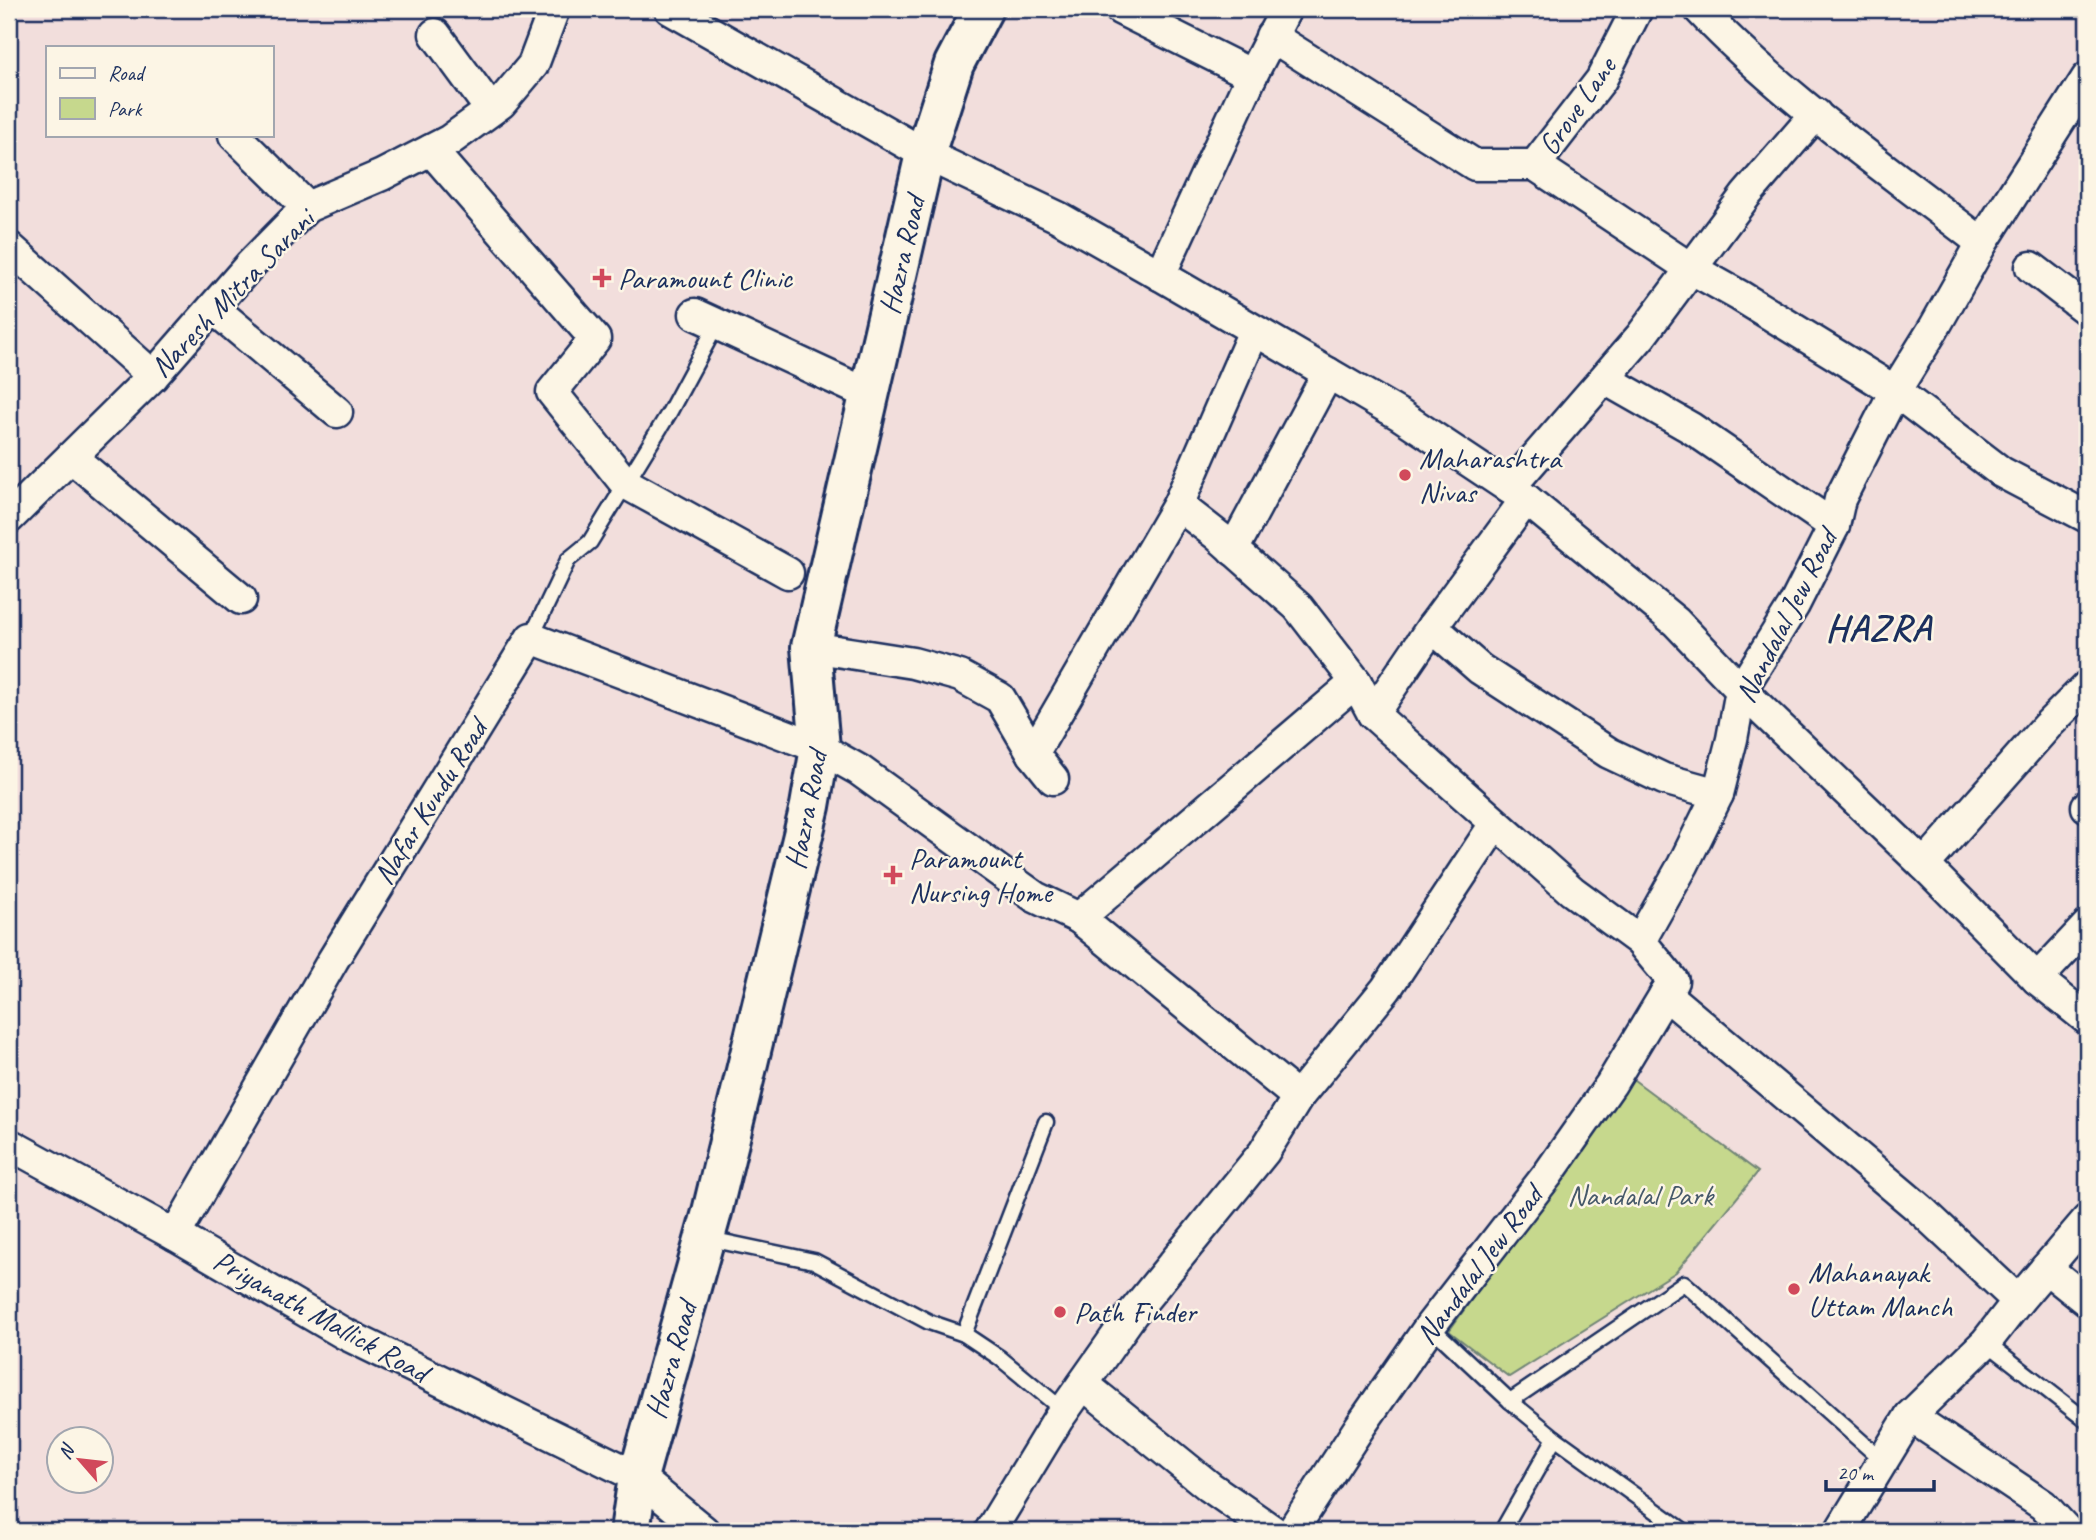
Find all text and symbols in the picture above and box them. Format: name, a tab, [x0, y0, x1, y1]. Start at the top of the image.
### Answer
legend	[46, 46, 273, 136]
street label: Grove Lane	[1530, 48, 1626, 162]
text: Road	[108, 60, 147, 86]
text: Park	[108, 96, 143, 122]
street label: Hazra Road	[870, 188, 935, 318]
street label: Naresh Mitra Sarani	[142, 198, 324, 385]
place label: Paramount Clinic	[618, 259, 793, 297]
marker: Paramount Clinic	[592, 268, 612, 288]
place label: Maharashtra Nivas	[1419, 439, 1563, 511]
marker: Maharashtra Nivas	[1397, 467, 1413, 483]
street label: Nandalal Jew Road	[1726, 519, 1848, 709]
district label: HAZRA	[1826, 604, 1934, 651]
street label: Nafar Kundu Road	[364, 709, 498, 891]
street label: Hazra Road	[776, 743, 837, 873]
place label: Paramount Nursing Home	[909, 839, 1054, 911]
marker: Paramount Nursing Home	[883, 865, 903, 885]
street label: Nandalal Jew Road	[1407, 1175, 1554, 1352]
park label: Nandalal Park	[1567, 1176, 1715, 1214]
street label: Priyanath Mallick Road	[207, 1241, 439, 1393]
place label: Mahanayak Uttam Manch	[1808, 1253, 1953, 1325]
marker: Mahanayak Uttam Manch	[1786, 1281, 1802, 1297]
street label: Hazra Road	[636, 1293, 707, 1423]
place label: Path Finder	[1074, 1293, 1198, 1331]
marker: Path Finder	[1052, 1304, 1068, 1320]
north arrow	[46, 1424, 116, 1494]
text: N	[53, 1439, 81, 1463]
scale bar	[1826, 1449, 1935, 1493]
text: 20 m	[1837, 1460, 1875, 1486]

